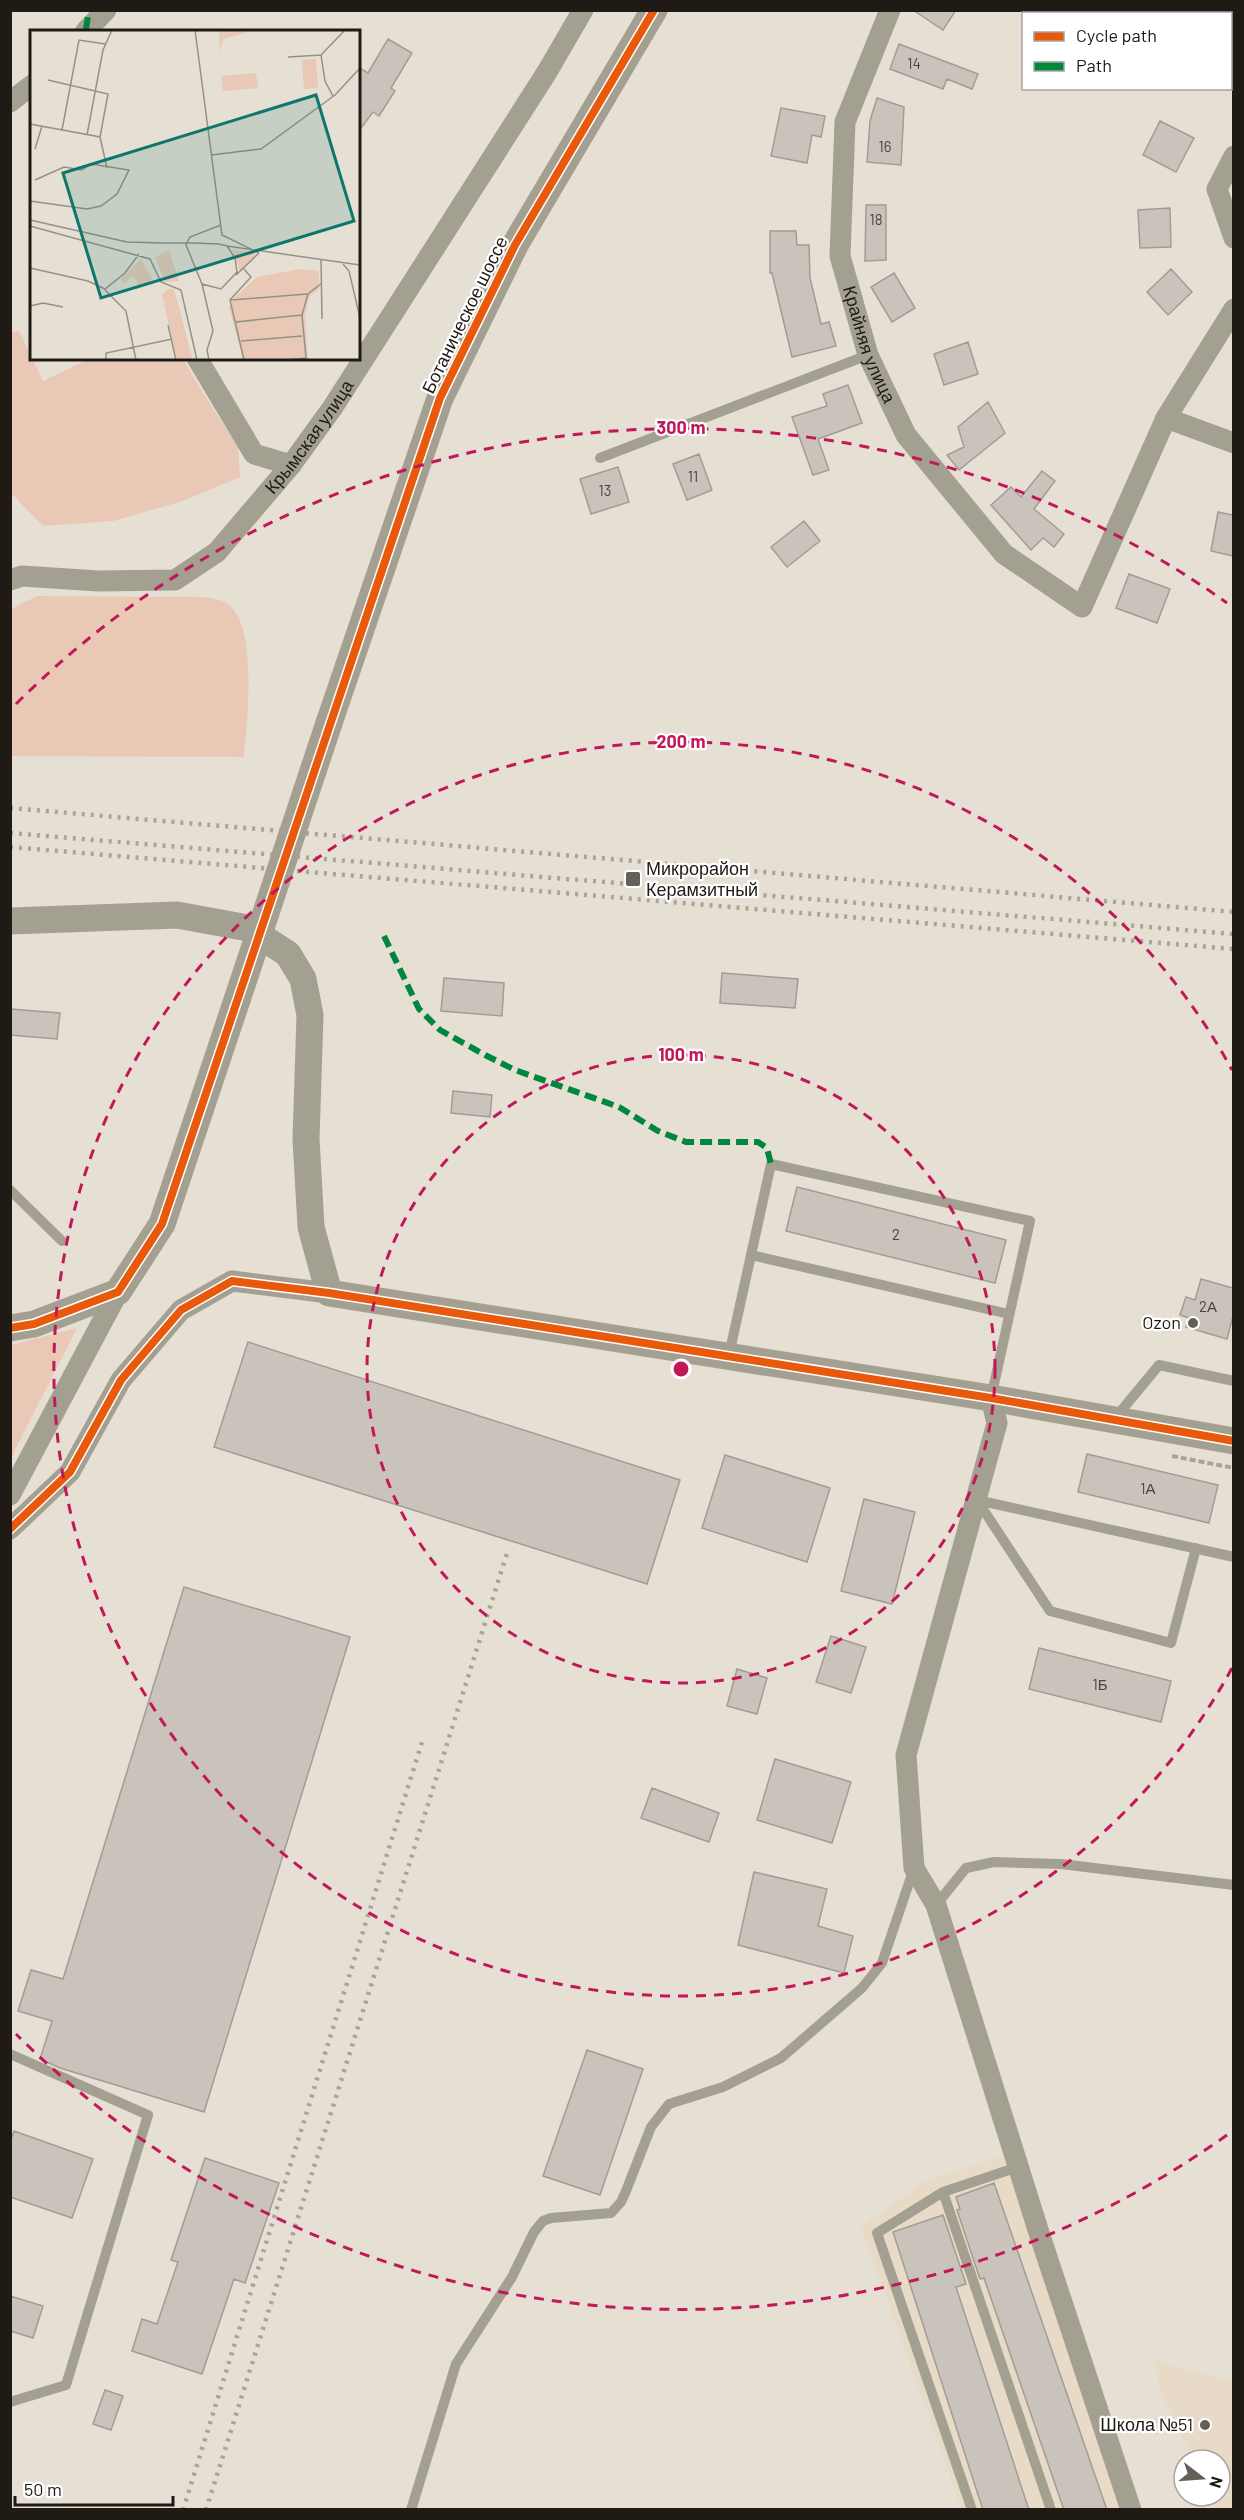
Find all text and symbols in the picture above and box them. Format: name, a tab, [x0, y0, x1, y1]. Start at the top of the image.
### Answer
legend	[1022, 12, 1232, 90]
text: Cycle path	[1076, 24, 1157, 46]
inset map	[30, 30, 360, 360]
house number: 14	[907, 54, 921, 72]
text: Path	[1076, 54, 1112, 76]
house number: 16	[879, 137, 891, 155]
house number: 18	[869, 210, 883, 228]
street label: Ботаническое шоссе	[417, 232, 512, 397]
street label: Крайняя улица	[839, 283, 902, 407]
street label: Крымская улица	[259, 375, 358, 498]
text: 300 m	[657, 416, 705, 438]
house number: 11	[688, 467, 698, 485]
house number: 13	[599, 481, 611, 499]
text: 200 m	[656, 730, 706, 752]
place label: Микрорайон Керамзитный	[646, 857, 758, 900]
marker: Микрорайон Керамзитный	[624, 870, 642, 888]
text: 100 m	[658, 1043, 704, 1065]
house number: 2	[892, 1225, 900, 1243]
house number: 2А	[1199, 1297, 1217, 1315]
place label: Ozon	[1142, 1311, 1181, 1333]
marker: Ozon	[1186, 1316, 1200, 1330]
centre of rings	[671, 1359, 691, 1379]
house number: 1А	[1140, 1479, 1156, 1497]
house number: 1Б	[1092, 1675, 1108, 1693]
place label: Школа №51	[1100, 2413, 1193, 2435]
marker: Школа №51	[1198, 2418, 1212, 2432]
north arrow	[1172, 2448, 1232, 2508]
scale bar	[15, 2469, 172, 2507]
text: N	[1206, 2475, 1227, 2490]
text: 50 m	[24, 2478, 62, 2500]

